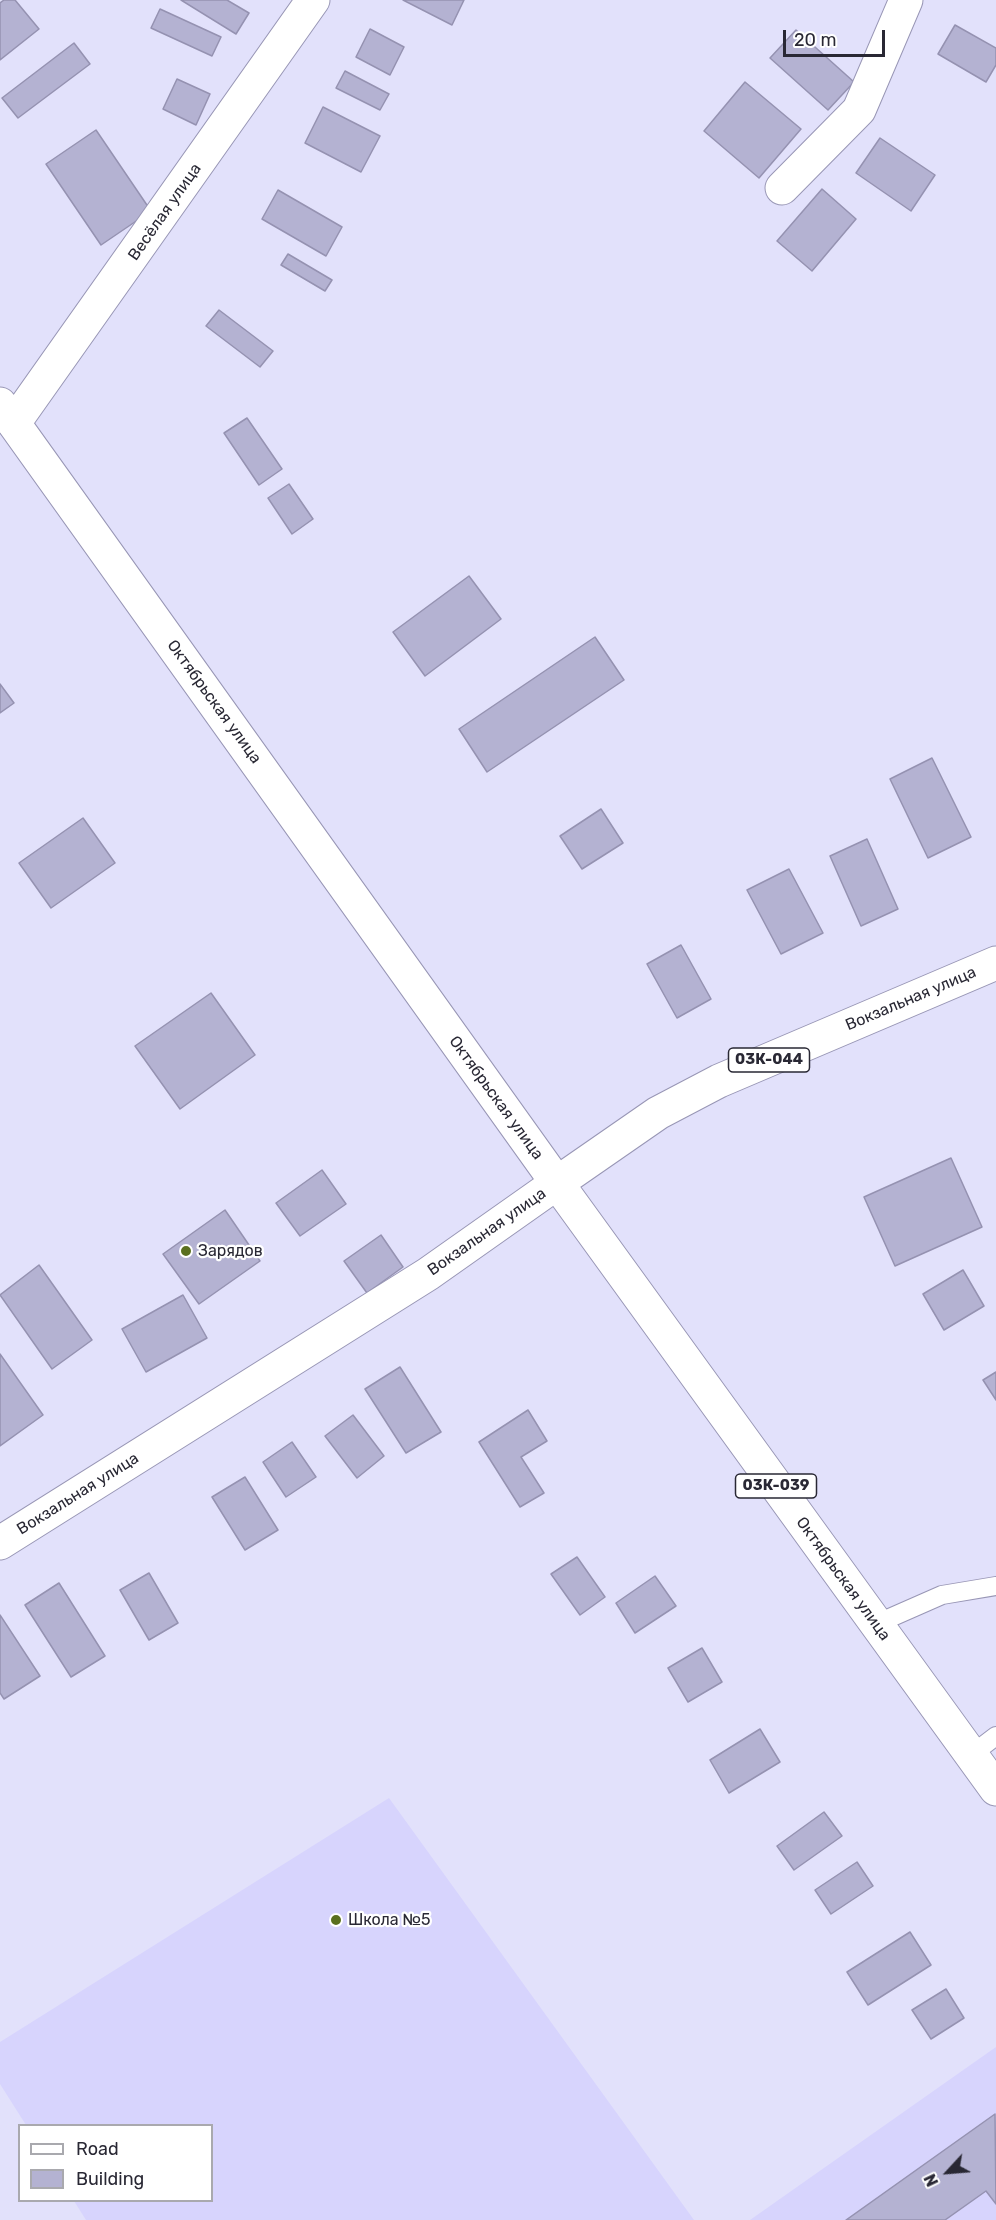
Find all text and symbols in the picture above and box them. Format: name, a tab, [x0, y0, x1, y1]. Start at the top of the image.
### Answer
scale bar	[786, 18, 888, 56]
text: 20 m	[794, 29, 836, 51]
street label: Весёлая улица	[124, 160, 206, 264]
street label: Октябрьская улица	[163, 636, 265, 768]
street label: Вокзальная улица	[843, 963, 979, 1035]
street label: Октябрьская улица	[445, 1032, 547, 1164]
road number: 03К-044	[728, 1048, 810, 1072]
street label: Вокзальная улица	[424, 1184, 550, 1280]
place label: Зарядов	[198, 1241, 263, 1261]
marker: Зарядов	[179, 1244, 193, 1258]
street label: Вокзальная улица	[14, 1449, 142, 1539]
road number: 03К-039	[736, 1474, 816, 1498]
street label: Октябрьская улица	[792, 1513, 894, 1645]
place label: Школа №5	[348, 1910, 431, 1930]
marker: Школа №5	[329, 1913, 343, 1927]
legend	[18, 2124, 213, 2202]
text: Road	[76, 2138, 119, 2160]
north arrow	[918, 2142, 978, 2202]
text: Building	[76, 2168, 144, 2190]
text: N	[920, 2171, 942, 2189]

